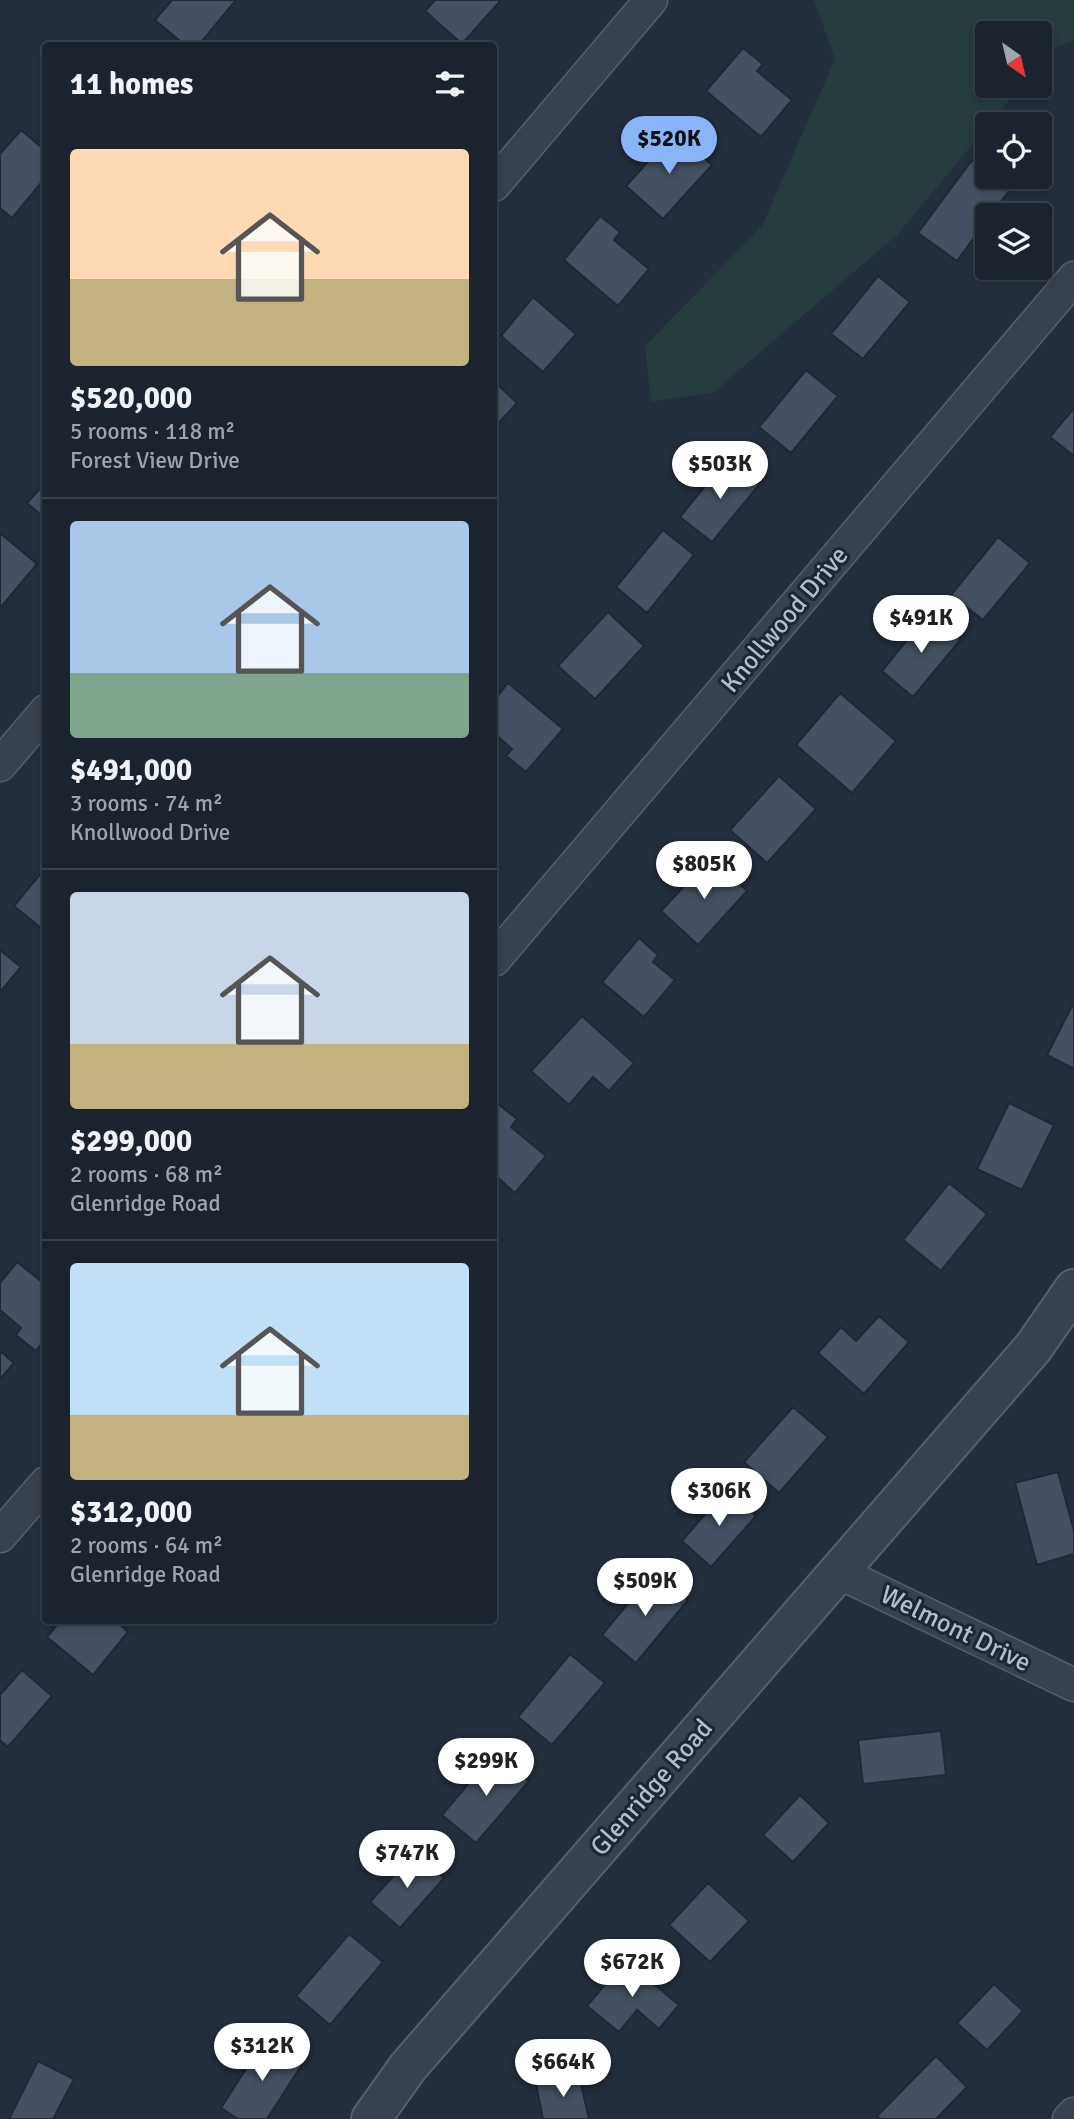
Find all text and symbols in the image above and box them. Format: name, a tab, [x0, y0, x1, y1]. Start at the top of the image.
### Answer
north arrow	[975, 21, 1052, 98]
map controls	[975, 21, 1052, 280]
icon: filters	[431, 65, 469, 103]
text: 11 homes	[70, 66, 193, 103]
button: locate	[975, 112, 1052, 189]
pin: $520K	[620, 116, 718, 176]
text: $520K	[637, 124, 701, 153]
icon: home	[207, 194, 333, 320]
button: layers	[975, 203, 1052, 280]
text: $520,000	[70, 380, 192, 417]
text: 5 rooms · 118 m²	[70, 417, 235, 446]
pin: $503K	[671, 442, 769, 501]
text: Forest View Drive	[70, 446, 240, 475]
text: $503K	[688, 449, 752, 478]
street label: Knollwood Drive	[714, 540, 855, 699]
icon: home	[207, 566, 333, 692]
pin: $491K	[872, 596, 970, 655]
text: $491K	[889, 603, 953, 632]
text: $491,000	[70, 752, 192, 789]
text: 3 rooms · 74 m²	[70, 789, 223, 818]
text: Knollwood Drive	[70, 818, 230, 847]
pin: $805K	[655, 842, 753, 901]
text: $805K	[672, 849, 736, 878]
icon: home	[207, 937, 333, 1063]
text: $299,000	[70, 1123, 192, 1160]
text: 2 rooms · 68 m²	[70, 1160, 223, 1189]
text: Glenridge Road	[70, 1189, 221, 1218]
icon: home	[207, 1308, 333, 1434]
pin: $306K	[670, 1468, 768, 1528]
text: $306K	[687, 1476, 751, 1505]
text: $312,000	[70, 1494, 192, 1531]
text: 2 rooms · 64 m²	[70, 1531, 223, 1560]
pin: $509K	[596, 1558, 694, 1618]
text: Glenridge Road	[70, 1560, 221, 1589]
text: $509K	[613, 1566, 677, 1595]
street label: Welmont Drive	[875, 1579, 1036, 1679]
street label: Glenridge Road	[584, 1713, 720, 1862]
pin: $299K	[437, 1738, 535, 1798]
text: $299K	[454, 1746, 518, 1775]
pin: $747K	[358, 1830, 456, 1890]
text: $747K	[375, 1838, 439, 1867]
pin: $672K	[583, 1940, 681, 1999]
text: $672K	[600, 1947, 664, 1976]
pin: $312K	[213, 2024, 311, 2083]
text: $312K	[230, 2031, 294, 2060]
pin: $664K	[514, 2039, 612, 2099]
text: $664K	[531, 2047, 595, 2076]

